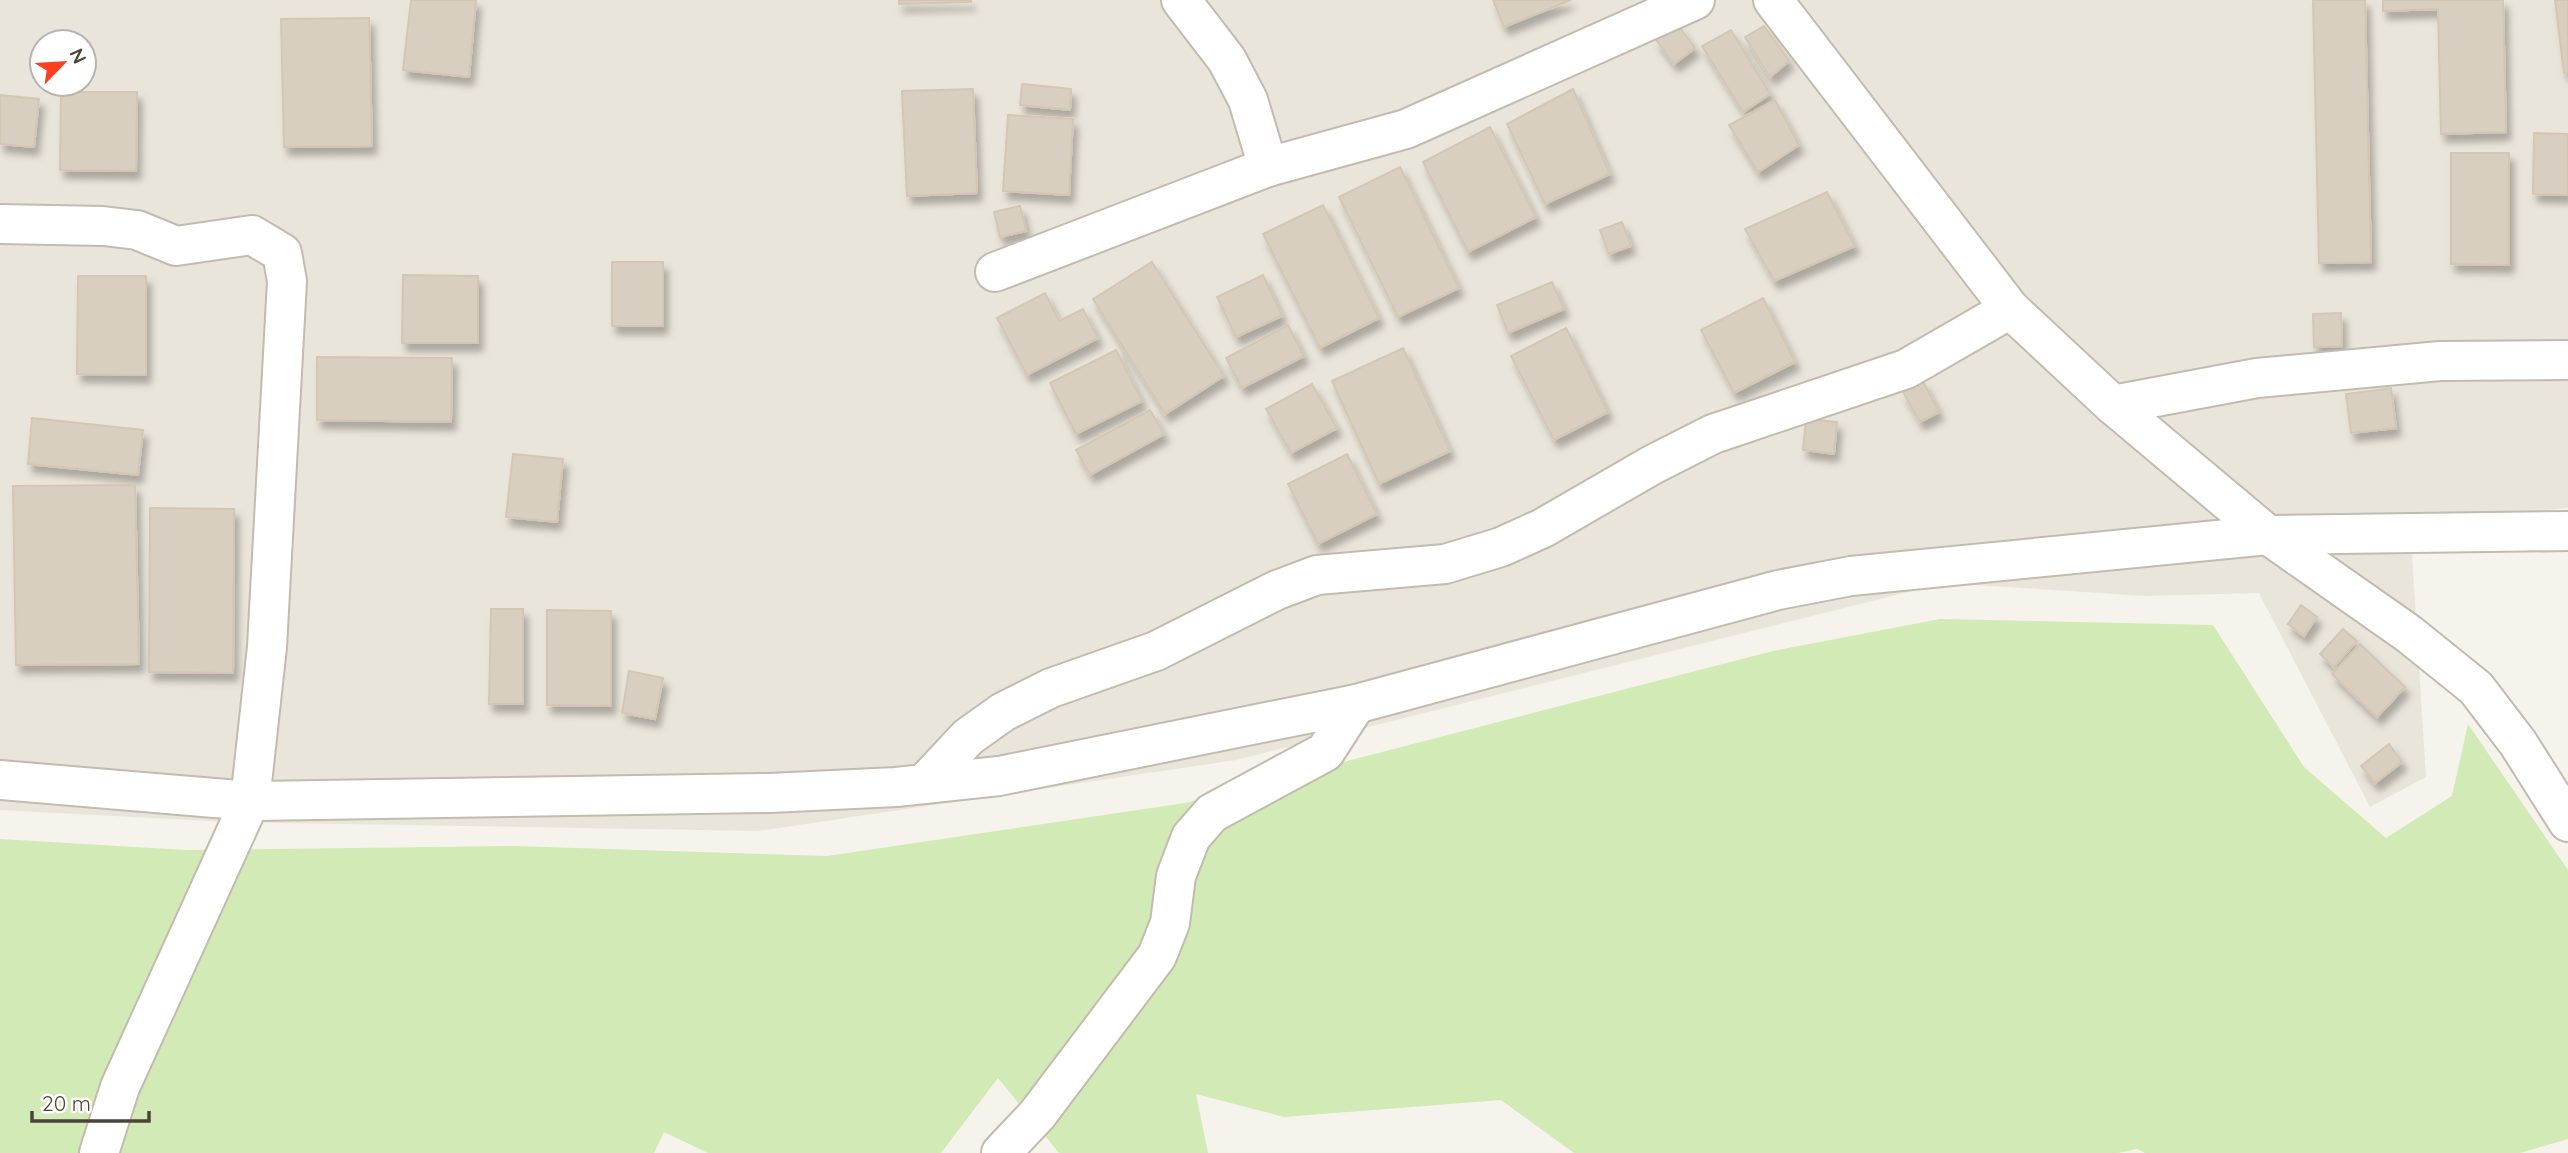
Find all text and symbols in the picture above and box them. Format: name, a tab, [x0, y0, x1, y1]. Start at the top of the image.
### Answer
north arrow	[28, 28, 98, 98]
text: N	[65, 44, 92, 67]
scale bar	[32, 1080, 149, 1124]
text: 20 m	[42, 1090, 91, 1116]

